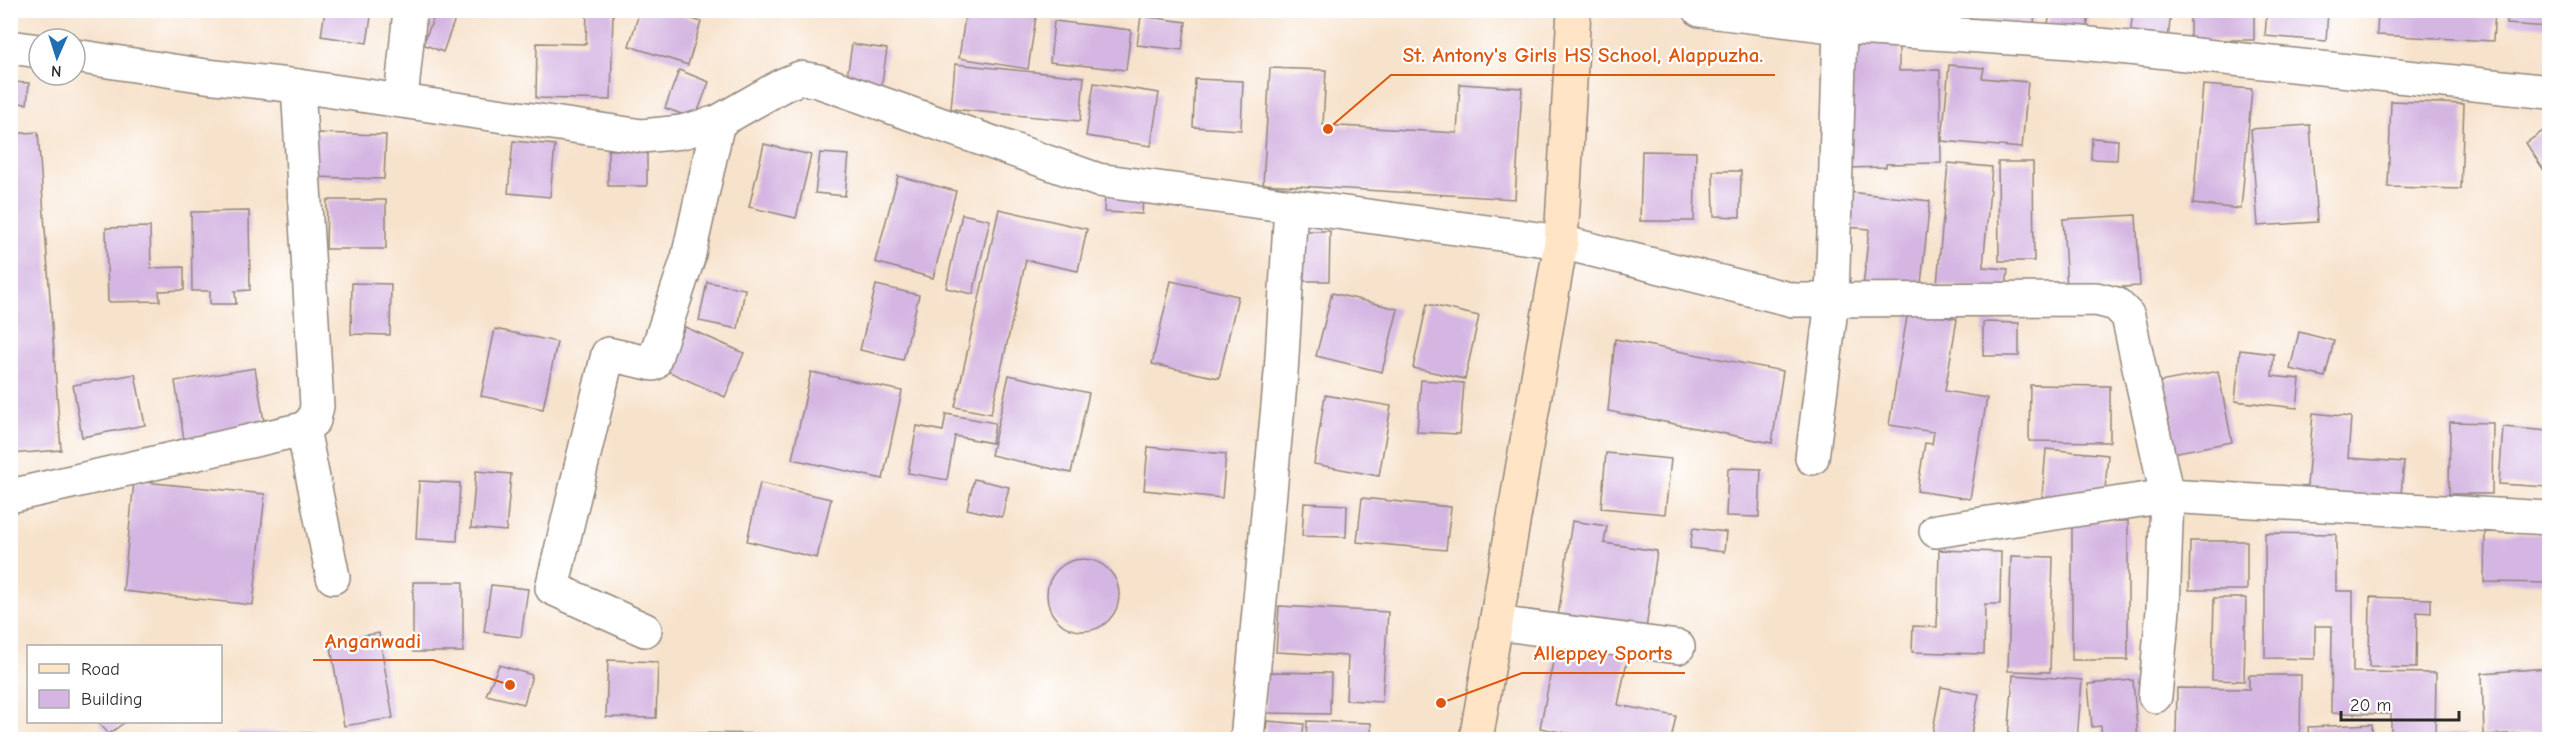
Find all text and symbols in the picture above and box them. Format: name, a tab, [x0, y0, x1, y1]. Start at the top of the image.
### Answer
north arrow	[27, 27, 87, 87]
callout: St. Antony's Girls HS School, Alappuzha.	[1391, 36, 1775, 75]
text: St. Antony's Girls HS School, Alappuzha.	[1403, 43, 1763, 67]
text: N	[51, 62, 62, 80]
callout: Anganwadi	[313, 621, 433, 660]
text: Anganwadi	[325, 629, 421, 653]
callout: Alleppey Sports	[1522, 634, 1685, 673]
text: Alleppey Sports	[1534, 641, 1672, 665]
legend	[27, 645, 222, 723]
text: Road	[81, 659, 120, 680]
scale bar	[2341, 684, 2460, 722]
text: Building	[81, 689, 143, 710]
text: 20 m	[2350, 695, 2391, 716]

